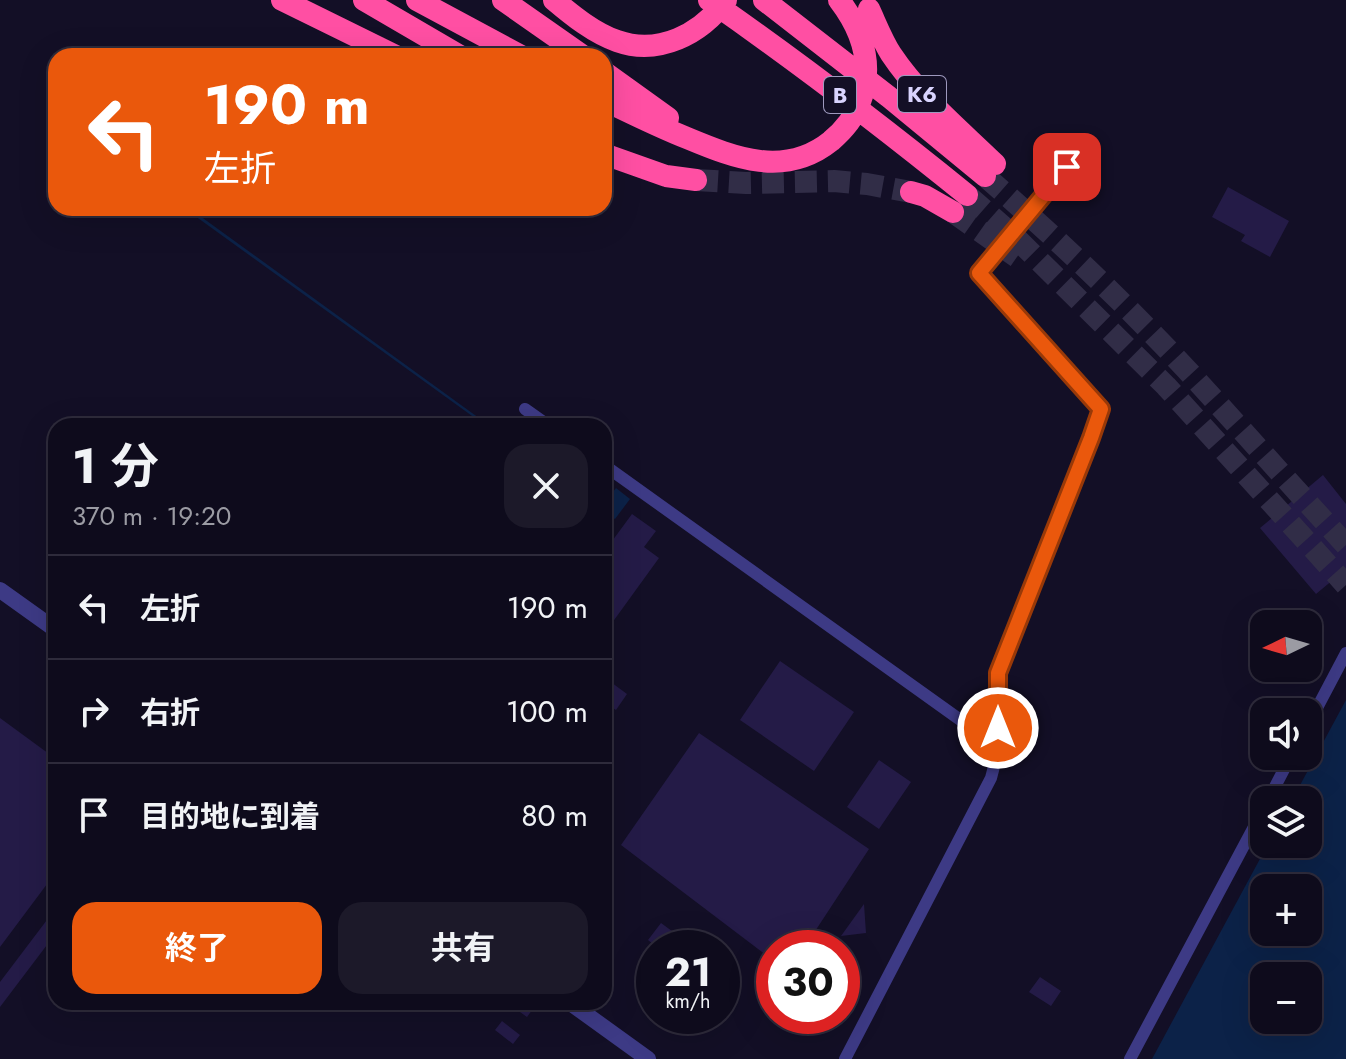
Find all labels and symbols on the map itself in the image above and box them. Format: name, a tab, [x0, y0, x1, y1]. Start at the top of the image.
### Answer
road number: K6	[898, 76, 946, 112]
road number: B	[824, 77, 856, 113]
pin	[1033, 133, 1101, 201]
north arrow	[1250, 610, 1322, 682]
position arrow	[956, 686, 1040, 770]
speed limit sign: 30	[756, 930, 860, 1034]

